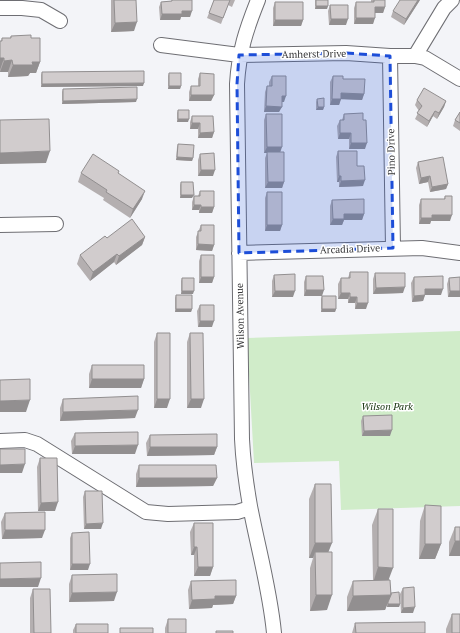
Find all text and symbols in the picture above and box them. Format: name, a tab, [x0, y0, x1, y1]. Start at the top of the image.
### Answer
street label: Amherst Drive	[282, 47, 346, 61]
street label: Pino Drive	[384, 129, 398, 175]
street label: Arcadia Drive	[320, 241, 380, 257]
street label: Wilson Avenue	[233, 283, 247, 349]
park label: Wilson Park	[361, 400, 413, 413]

